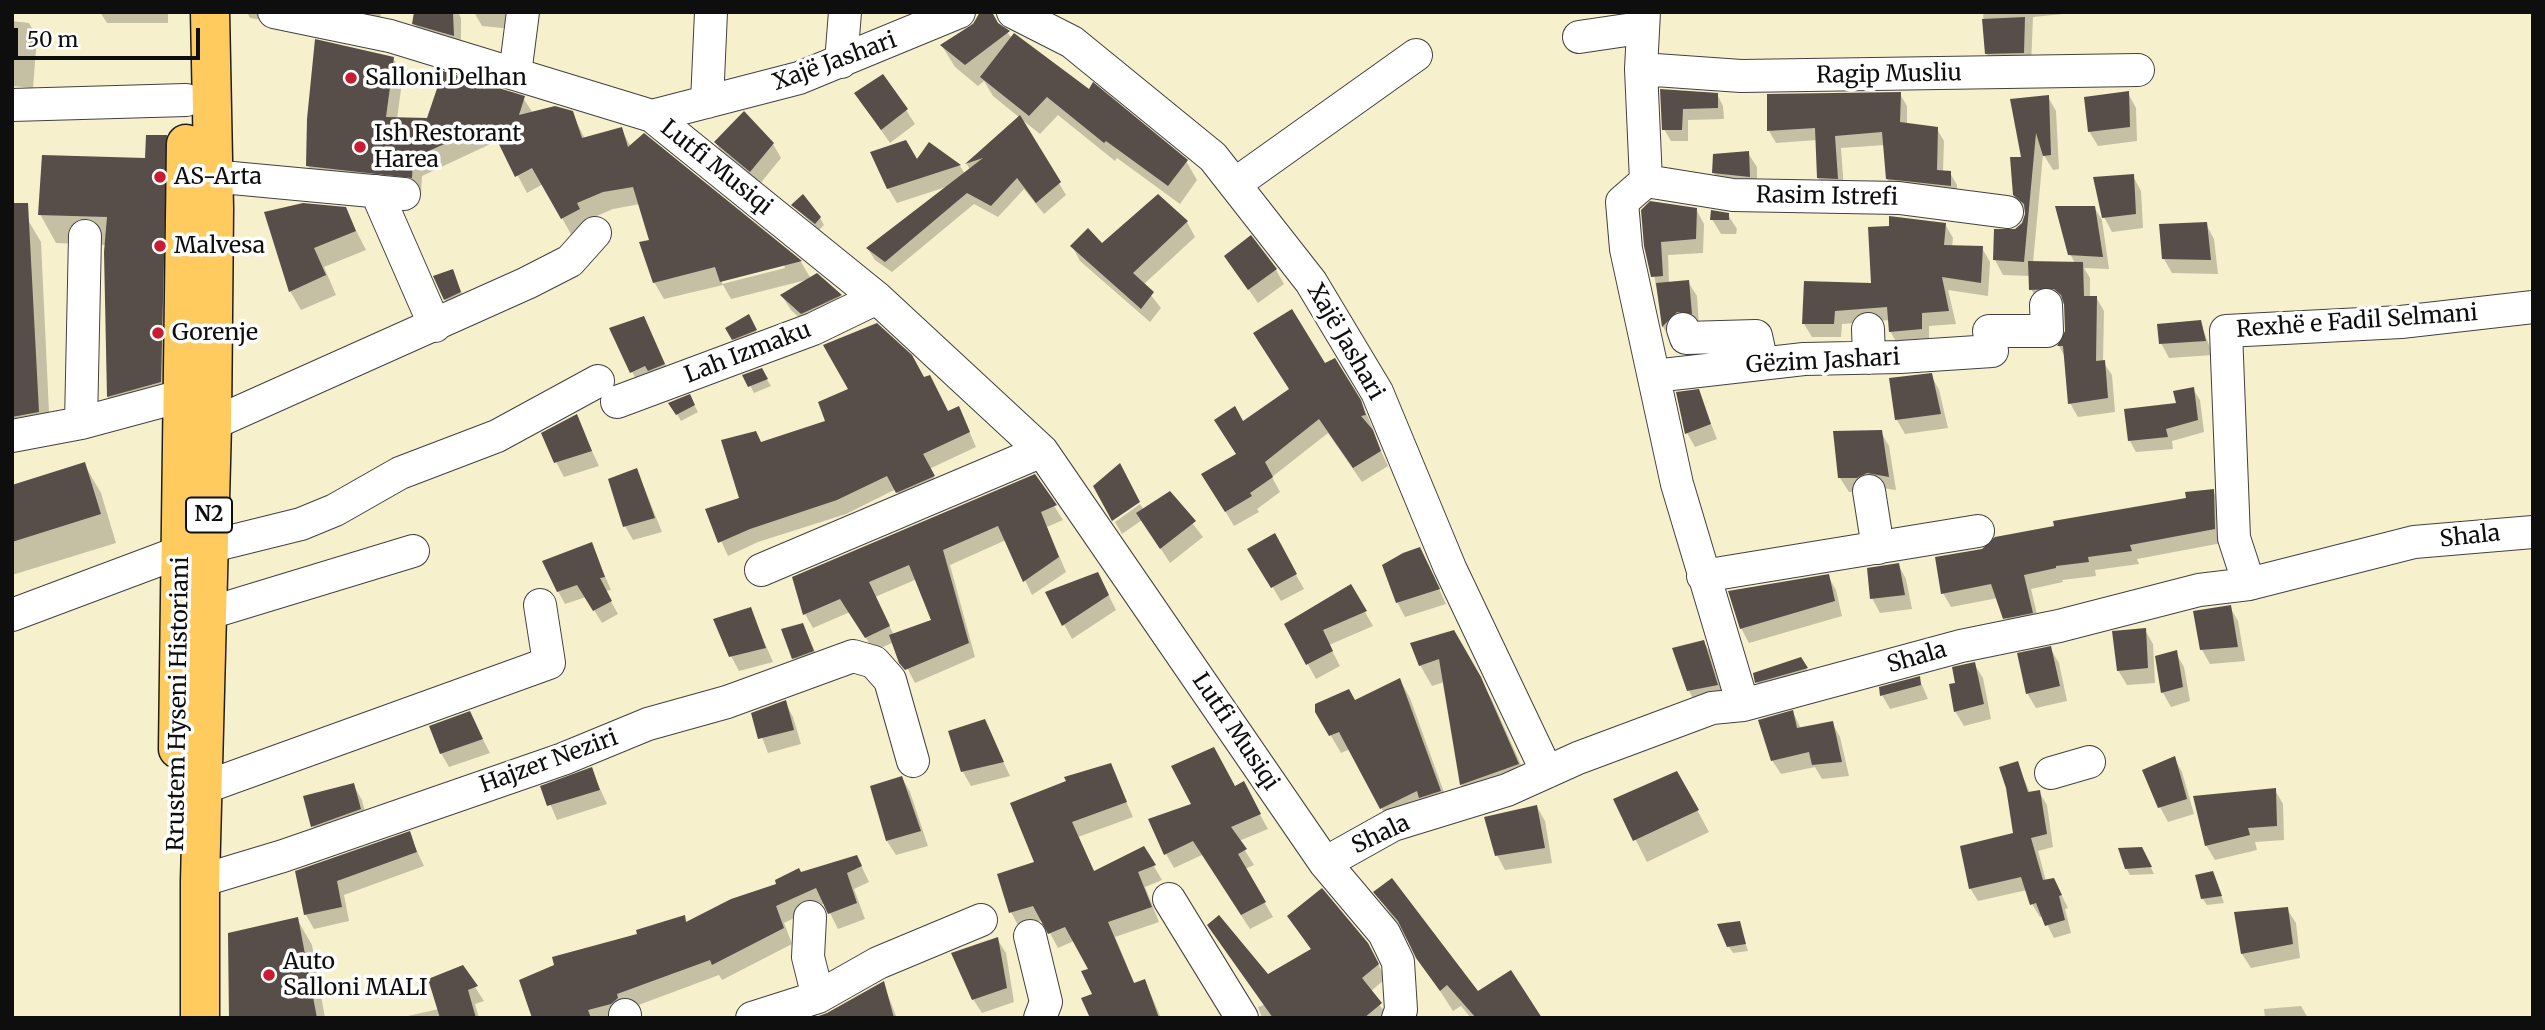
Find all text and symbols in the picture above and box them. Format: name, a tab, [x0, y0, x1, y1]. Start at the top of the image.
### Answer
scale bar	[18, 14, 203, 58]
text: 50 m	[27, 26, 78, 53]
street label: Xajë Jashari	[769, 27, 901, 97]
street label: Ragip Musliu	[1816, 60, 1962, 90]
place label: Salloni Delhan	[365, 64, 527, 92]
marker: Salloni Delhan	[343, 70, 359, 86]
street label: Lutfi Musiqi	[655, 115, 777, 221]
place label: Ish Restorant Harea	[374, 120, 521, 174]
marker: Ish Restorant Harea	[352, 139, 368, 155]
place label: AS-Arta	[174, 163, 262, 191]
marker: AS-Arta	[152, 169, 168, 185]
street label: Rasim Istrefi	[1756, 182, 1898, 212]
place label: Malvesa	[174, 232, 265, 260]
marker: Malvesa	[152, 238, 168, 254]
street label: Xajë Jashari	[1301, 279, 1389, 405]
street label: Rexhë e Fadil Selmani	[2235, 300, 2479, 344]
street label: Lah Izmaku	[681, 316, 815, 390]
place label: Gorenje	[172, 319, 258, 347]
marker: Gorenje	[150, 325, 166, 341]
street label: Gëzim Jashari	[1745, 344, 1901, 380]
road number: N2	[186, 498, 232, 532]
street label: Shala	[2438, 520, 2502, 554]
street label: Rrustem Hyseni Historiani	[163, 556, 195, 852]
street label: Shala	[1884, 636, 1950, 680]
street label: Lutfi Musiqi	[1186, 668, 1284, 796]
street label: Hajzer Neziri	[476, 724, 622, 800]
street label: Shala	[1348, 810, 1414, 860]
place label: Auto Salloni MALI	[283, 948, 428, 1002]
marker: Auto Salloni MALI	[261, 967, 277, 983]

